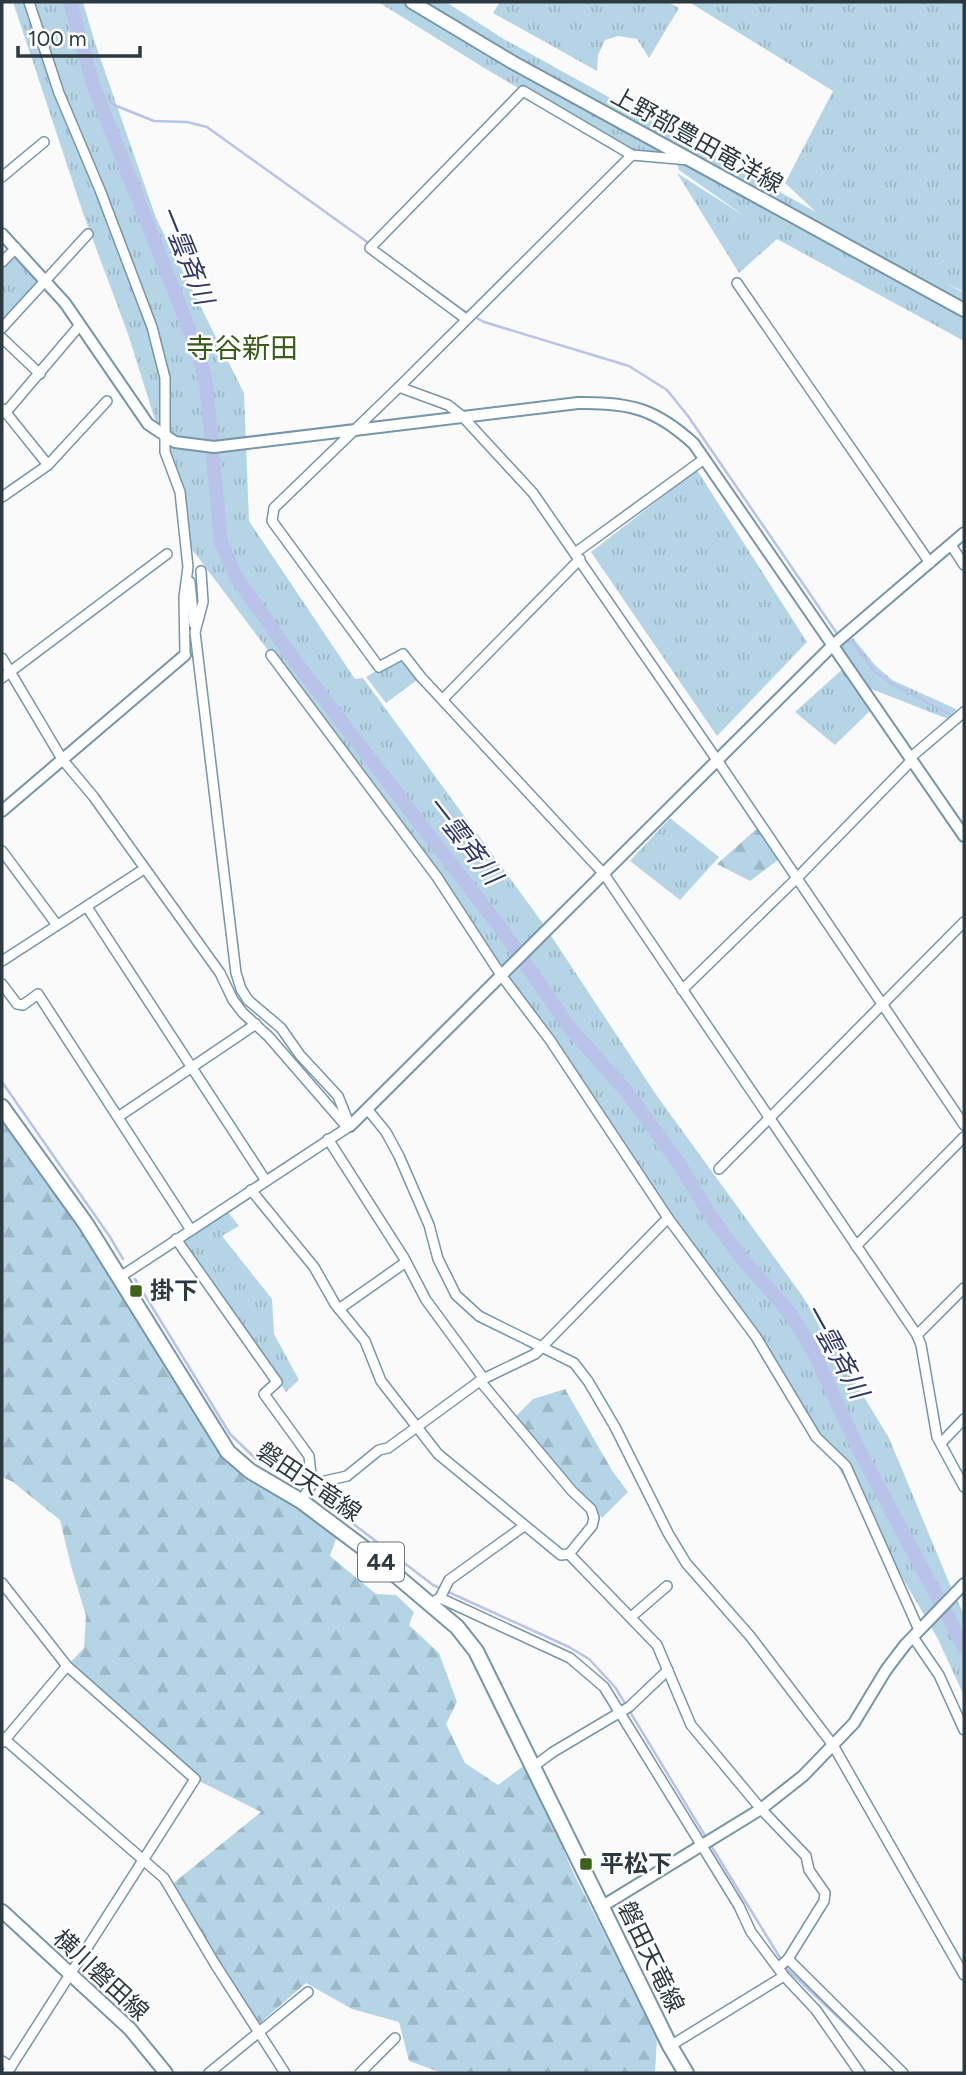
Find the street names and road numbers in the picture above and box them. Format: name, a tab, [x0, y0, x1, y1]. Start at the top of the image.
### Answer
street label: 上野部豊田竜洋線	[606, 80, 788, 199]
street label: 磐田天竜線	[251, 1436, 367, 1527]
road number: 44	[358, 1542, 404, 1582]
street label: 磐田天竜線	[612, 1896, 691, 2017]
street label: 横川磐田線	[48, 1923, 155, 2026]

